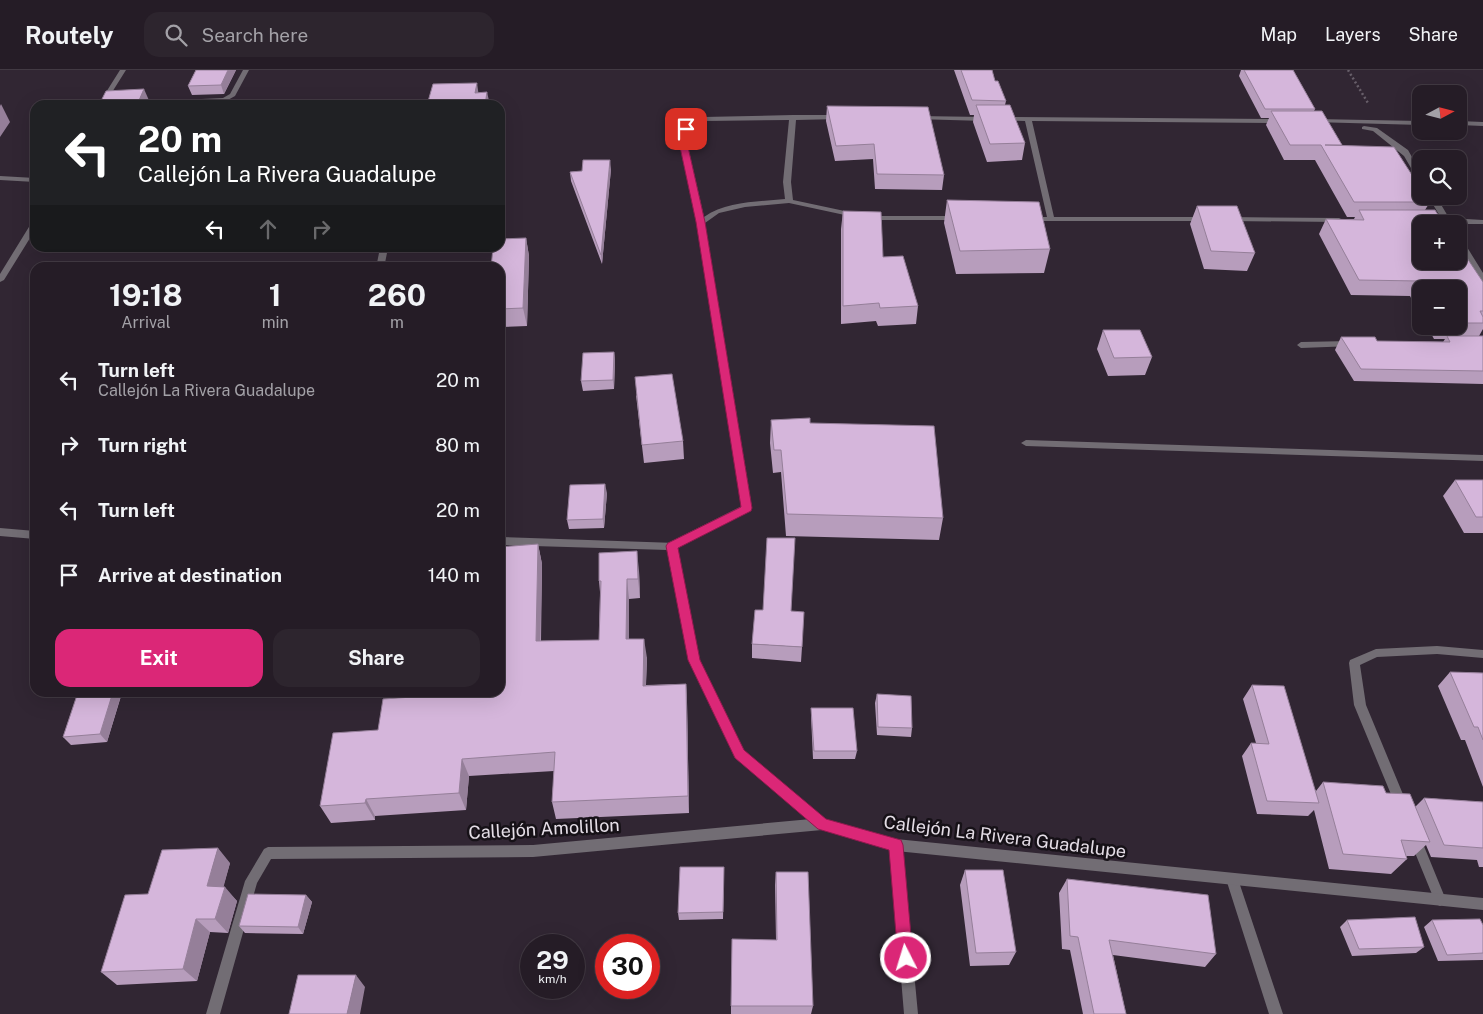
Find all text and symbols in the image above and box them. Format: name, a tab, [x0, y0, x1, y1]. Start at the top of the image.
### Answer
search box	[144, 12, 494, 57]
text: Routely	[25, 21, 114, 49]
icon: search	[162, 21, 190, 49]
text: Search here	[202, 24, 308, 46]
text: Map	[1261, 24, 1297, 45]
text: Layers	[1325, 24, 1381, 45]
text: Share	[1409, 24, 1458, 45]
north arrow	[1412, 85, 1468, 140]
map controls	[1412, 85, 1467, 335]
pin	[665, 108, 707, 150]
icon: arrive	[672, 115, 700, 143]
text: 20 m	[138, 119, 222, 160]
icon: left	[55, 120, 120, 185]
button: search	[1412, 150, 1467, 205]
text: Callejón La Rivera Guadalupe	[138, 161, 437, 187]
icon: left	[201, 215, 229, 243]
icon: ahead	[254, 215, 282, 243]
icon: right	[307, 215, 335, 243]
button: +	[1412, 215, 1467, 270]
text: 19:18	[109, 277, 183, 313]
text: 1	[269, 277, 282, 313]
text: 260	[368, 277, 426, 313]
button: −	[1412, 280, 1467, 335]
text: Arrival	[121, 313, 171, 332]
text: min	[262, 313, 289, 332]
text: m	[390, 313, 404, 332]
text: Turn left	[98, 359, 175, 381]
icon: left	[55, 366, 83, 394]
text: 20 m	[436, 369, 480, 391]
text: Callejón La Rivera Guadalupe	[98, 381, 315, 400]
icon: right	[55, 431, 83, 459]
text: Turn right	[98, 434, 187, 456]
text: 80 m	[435, 434, 480, 456]
icon: left	[55, 496, 83, 524]
text: Turn left	[98, 499, 175, 521]
text: 20 m	[436, 499, 480, 521]
icon: arrive	[55, 561, 83, 589]
text: Arrive at destination	[98, 564, 282, 586]
text: 140 m	[428, 564, 480, 586]
button: Exit	[55, 629, 263, 687]
button: Share	[273, 629, 480, 687]
street label: Callejón La Rivera Guadalupe	[883, 811, 1128, 862]
street label: Callejón Amolillon	[468, 814, 620, 843]
position arrow	[879, 931, 931, 983]
speed limit sign: 30	[595, 934, 660, 999]
text: 29	[536, 945, 569, 975]
text: km/h	[538, 972, 567, 986]

